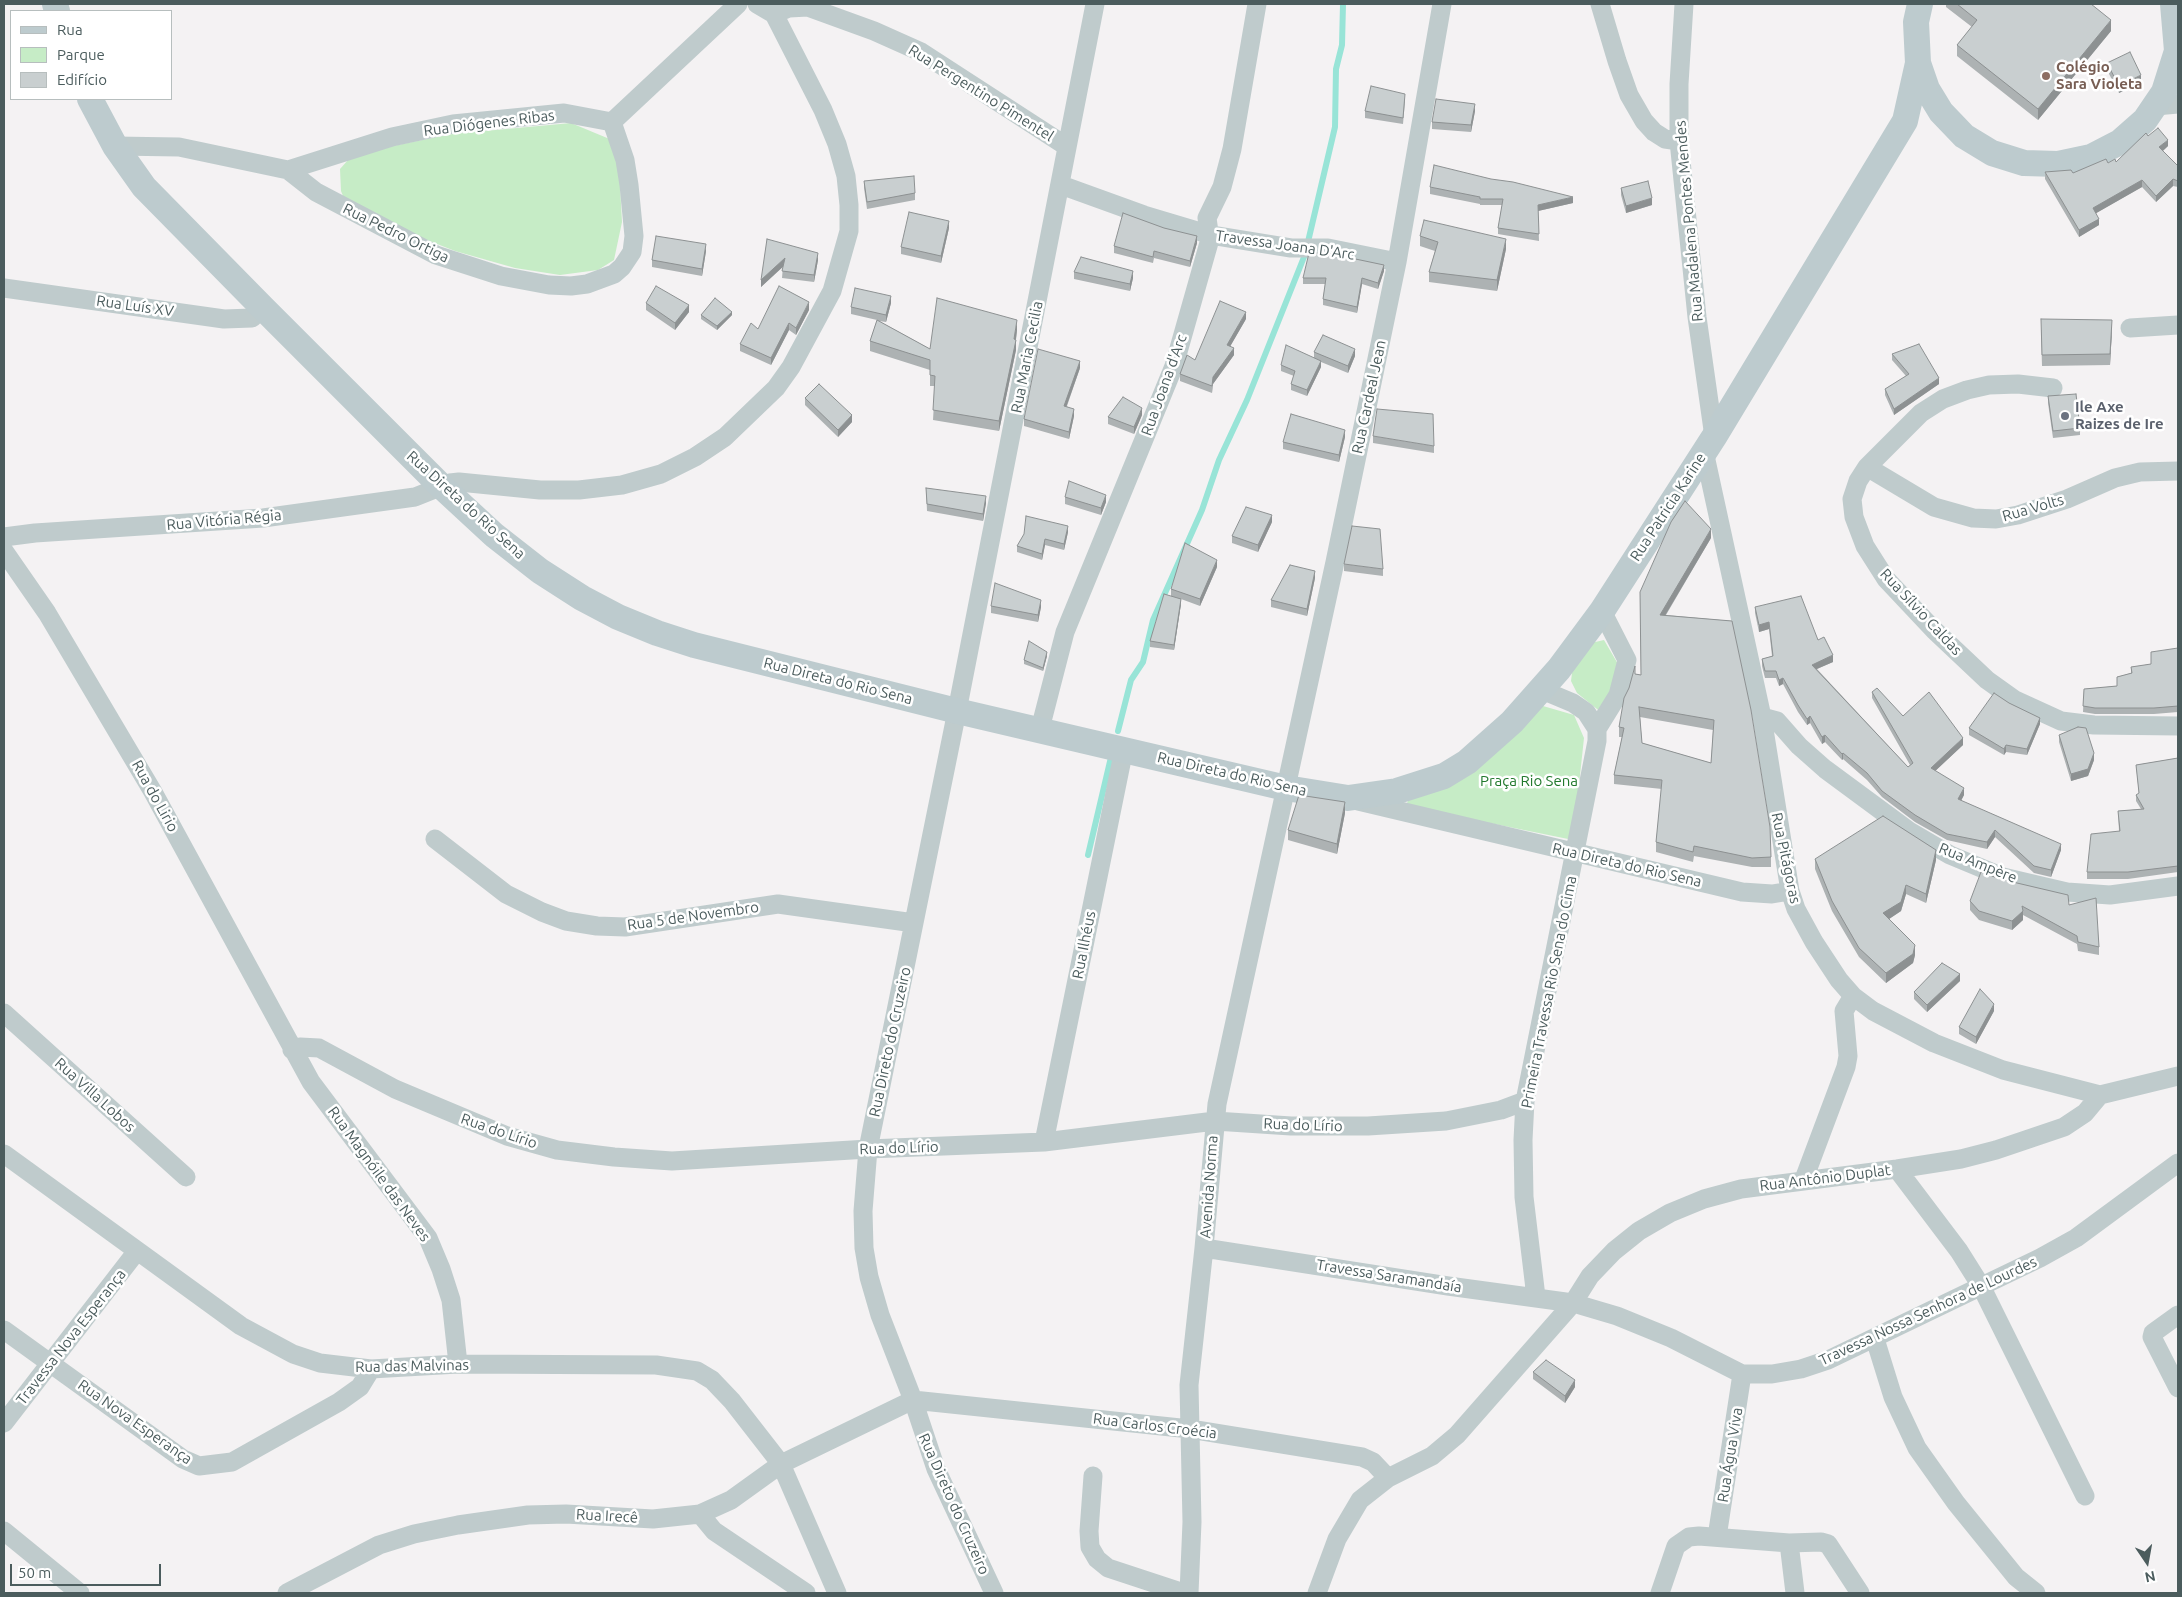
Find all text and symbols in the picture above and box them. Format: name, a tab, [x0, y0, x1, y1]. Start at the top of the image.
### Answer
legend	[10, 10, 172, 100]
text: Rua	[57, 21, 83, 38]
street label: Rua Pergentino Pimentel	[905, 41, 1057, 145]
text: Parque	[57, 46, 105, 63]
place label: Colégio Sara Violeta	[2056, 58, 2142, 93]
marker: Colégio Sara Violeta	[2040, 70, 2052, 82]
text: Edifício	[57, 71, 107, 88]
street label: Rua Diógenes Ribas	[423, 106, 555, 140]
street label: Rua Madalena Pontes Mendes	[1671, 120, 1707, 322]
street label: Rua Pedro Ortiga	[340, 200, 452, 266]
street label: Travessa Joana D'Arc	[1214, 226, 1356, 264]
street label: Rua Luís XV	[95, 292, 175, 320]
street label: Rua Maria Cecilia	[1007, 300, 1047, 414]
street label: Rua Joana d'Arc	[1137, 332, 1191, 438]
street label: Rua Cardeal Jean	[1348, 339, 1390, 455]
place label: Ile Axe Raizes de Ire	[2075, 398, 2164, 433]
marker: Ile Axe Raizes de Ire	[2059, 410, 2071, 422]
street label: Rua Direta do Rio Sena	[403, 447, 529, 563]
street label: Rua Patricia Karine	[1626, 449, 1710, 565]
street label: Rua Volts	[2000, 491, 2066, 525]
street label: Rua Vitória Régia	[166, 506, 282, 534]
street label: Rua Sílvio Caldas	[1876, 565, 1966, 659]
street label: Rua Direta do Rio Sena	[762, 654, 914, 708]
street label: Rua Direta do Rio Sena	[1156, 748, 1308, 800]
street label: Rua do Lirio	[128, 757, 182, 835]
park label: Praça Rio Sena	[1480, 772, 1578, 790]
street label: Rua Pitágoras	[1768, 811, 1804, 905]
street label: Rua Direta do Rio Sena	[1551, 839, 1703, 891]
street label: Rua Ampère	[1936, 839, 2020, 887]
street label: Primeira Travessa Rio Sena do Cima	[1518, 874, 1580, 1110]
street label: Rua 5 de Novembro	[626, 898, 760, 934]
street label: Rua Ilhéus	[1069, 910, 1099, 980]
street label: Rua Direto do Cruzeiro	[865, 965, 915, 1119]
street label: Rua Villa Lobos	[51, 1054, 139, 1136]
street label: Rua Magnóile das Neves	[324, 1103, 434, 1245]
street label: Rua do Lírio	[459, 1110, 539, 1152]
street label: Rua do Lírio	[1263, 1115, 1343, 1135]
street label: Avenida Norma	[1196, 1135, 1222, 1239]
street label: Rua do Lírio	[859, 1138, 939, 1158]
street label: Rua Antônio Duplat	[1758, 1161, 1892, 1195]
street label: Travessa Nossa Senhora de Lourdes	[1816, 1253, 2040, 1369]
street label: Travessa Saramandaía	[1315, 1256, 1463, 1296]
street label: Travessa Nova Esperança	[12, 1266, 130, 1408]
street label: Rua das Malvinas	[355, 1356, 469, 1376]
street label: Rua Nova Esperança	[74, 1376, 196, 1468]
street label: Rua Água Viva	[1714, 1406, 1746, 1504]
street label: Rua Carlos Croécia	[1092, 1409, 1218, 1443]
street label: Rua Direto do Cruzeiro	[915, 1431, 993, 1577]
street label: Rua Irecê	[576, 1505, 638, 1527]
north arrow	[2122, 1537, 2172, 1587]
scale bar	[12, 1554, 164, 1586]
text: 50 m	[18, 1564, 51, 1581]
text: N	[2143, 1568, 2157, 1586]

